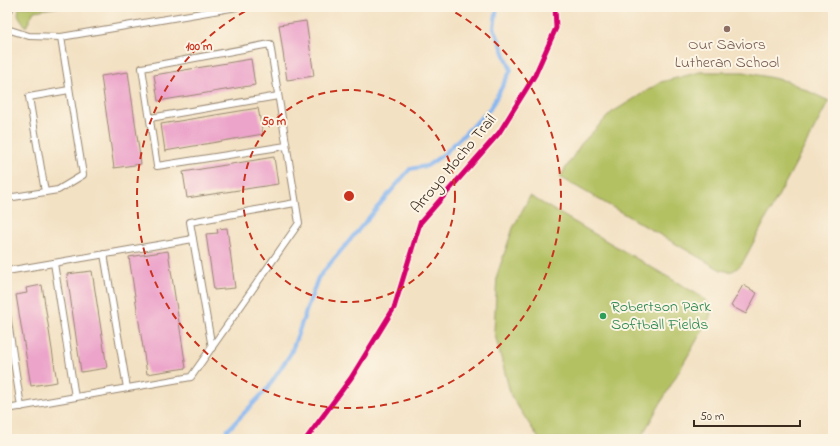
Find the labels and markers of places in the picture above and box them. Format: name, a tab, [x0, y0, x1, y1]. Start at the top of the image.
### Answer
marker: Our Saviors Lutheran School	[722, 24, 732, 34]
place label: Our Saviors Lutheran School	[675, 33, 780, 75]
centre of rings	[342, 189, 356, 203]
place label: Robertson Park Softball Fields	[611, 295, 712, 337]
marker: Robertson Park Softball Fields	[598, 311, 608, 321]

